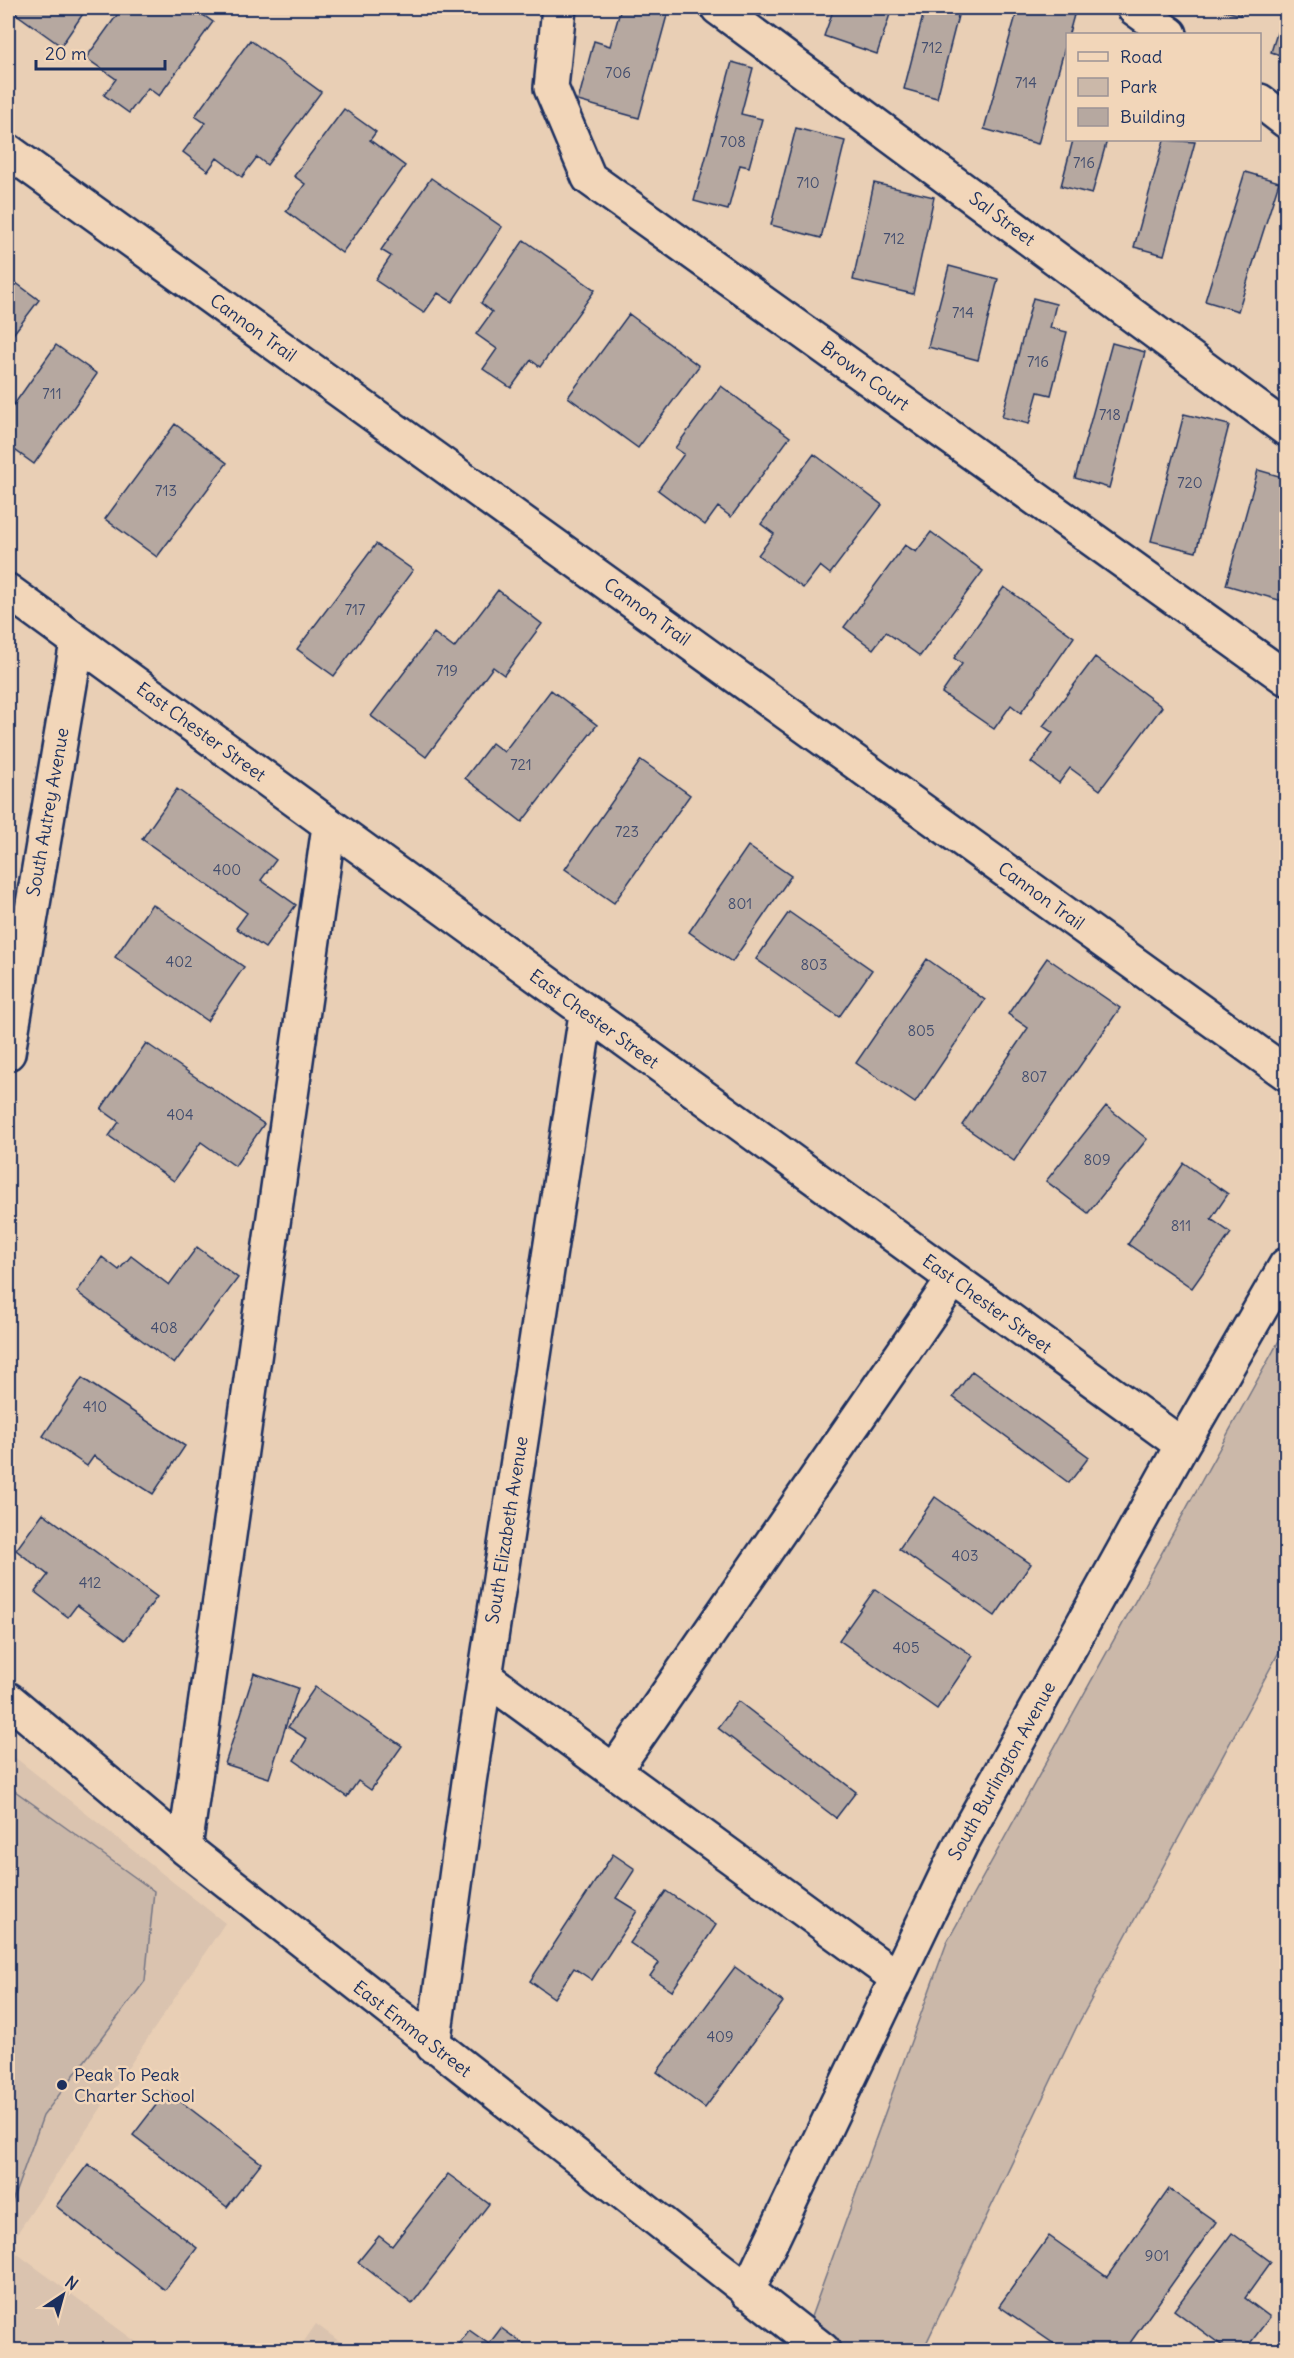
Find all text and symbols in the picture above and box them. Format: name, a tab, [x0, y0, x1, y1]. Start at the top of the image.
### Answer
scale bar	[36, 33, 165, 71]
legend	[1066, 33, 1261, 141]
house number: 712	[921, 38, 943, 57]
text: 20 m	[45, 42, 87, 65]
text: Road	[1120, 45, 1163, 68]
house number: 706	[605, 63, 631, 82]
house number: 714	[1015, 73, 1037, 92]
text: Park	[1120, 75, 1157, 98]
text: Building	[1120, 105, 1185, 128]
house number: 708	[720, 132, 746, 151]
house number: 716	[1073, 153, 1095, 172]
house number: 710	[796, 173, 820, 192]
street label: Sal Street	[965, 186, 1040, 251]
house number: 712	[883, 229, 905, 248]
street label: Cannon Trail	[206, 289, 301, 367]
house number: 714	[952, 303, 974, 322]
street label: Brown Court	[817, 336, 914, 415]
house number: 716	[1027, 352, 1049, 371]
house number: 711	[42, 384, 62, 403]
house number: 718	[1099, 405, 1121, 424]
house number: 720	[1177, 473, 1203, 492]
house number: 713	[155, 481, 177, 500]
street label: Cannon Trail	[600, 573, 695, 651]
house number: 717	[345, 600, 365, 619]
house number: 719	[436, 661, 458, 680]
street label: East Chester Street	[132, 677, 271, 786]
street label: South Autrey Avenue	[21, 726, 74, 898]
house number: 721	[510, 755, 532, 774]
house number: 723	[615, 822, 639, 841]
street label: Cannon Trail	[994, 857, 1089, 935]
house number: 400	[213, 860, 241, 879]
house number: 801	[728, 894, 752, 913]
house number: 402	[166, 952, 192, 971]
house number: 803	[800, 955, 828, 974]
street label: East Chester Street	[525, 964, 664, 1073]
house number: 805	[907, 1021, 935, 1040]
house number: 807	[1021, 1067, 1047, 1086]
house number: 404	[166, 1105, 194, 1124]
house number: 809	[1083, 1150, 1111, 1169]
house number: 811	[1171, 1216, 1191, 1235]
street label: East Chester Street	[918, 1249, 1057, 1358]
house number: 408	[150, 1318, 178, 1337]
house number: 410	[83, 1397, 107, 1416]
street label: South Elizabeth Avenue	[480, 1435, 533, 1625]
house number: 403	[951, 1546, 979, 1565]
house number: 412	[79, 1573, 101, 1592]
house number: 405	[892, 1638, 920, 1657]
street label: South Burlington Avenue	[943, 1677, 1060, 1864]
street label: East Emma Street	[349, 1975, 476, 2082]
house number: 409	[706, 2027, 734, 2046]
place label: Peak To Peak Charter School	[74, 2063, 195, 2107]
marker: Peak To Peak Charter School	[55, 2078, 69, 2092]
house number: 901	[1145, 2246, 1169, 2265]
north arrow	[33, 2265, 93, 2325]
text: N	[61, 2272, 82, 2294]

